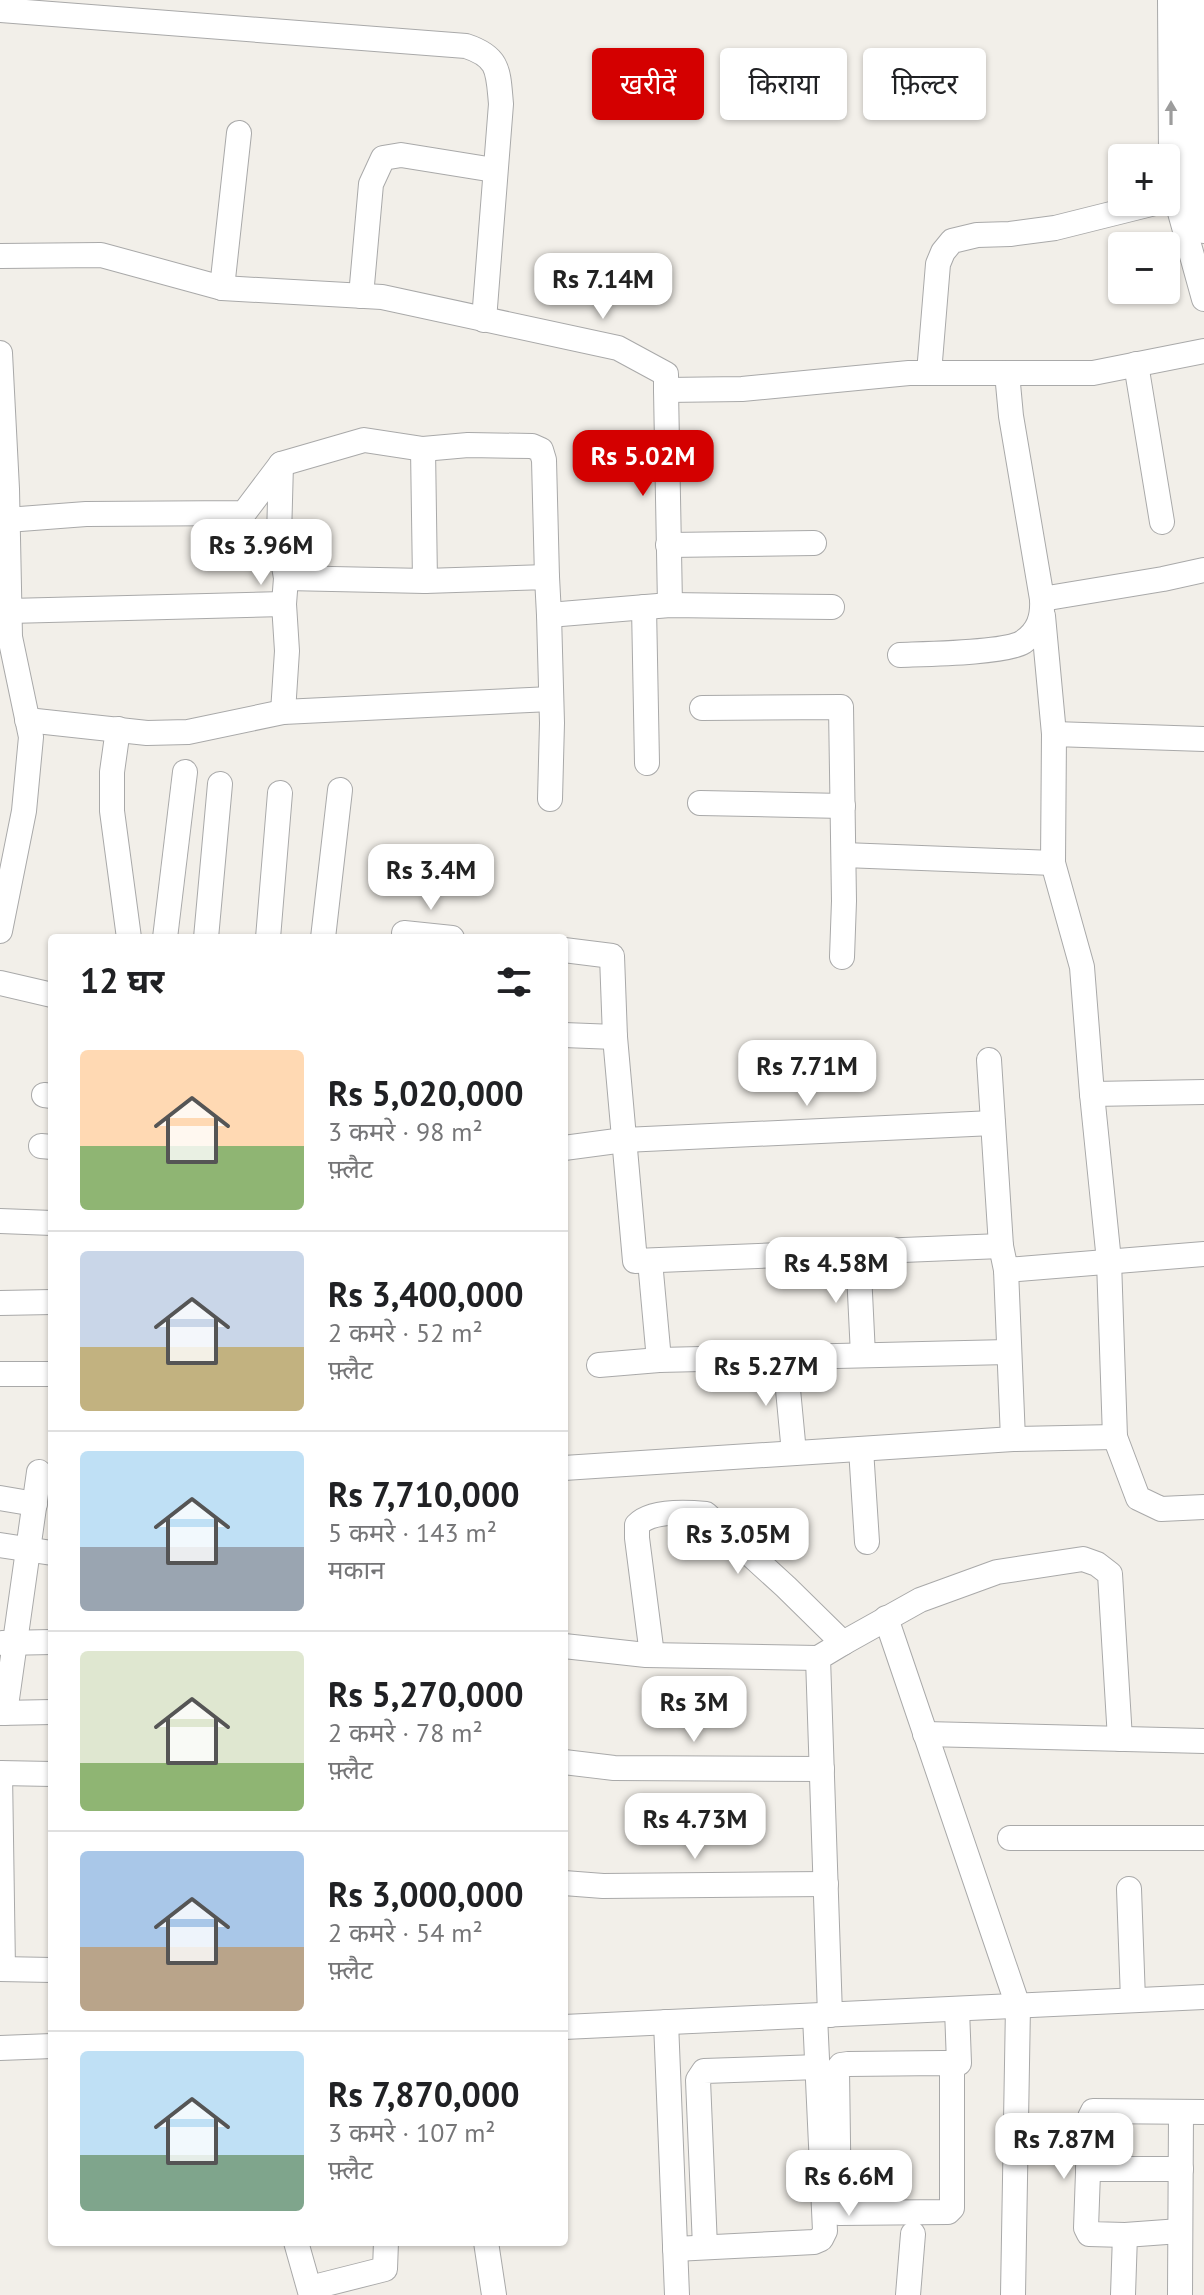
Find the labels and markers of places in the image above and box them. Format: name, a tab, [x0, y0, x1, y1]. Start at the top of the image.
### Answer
pin: Rs 7.14M	[520, 253, 686, 321]
pin: Rs 5.02M	[560, 430, 726, 498]
pin: Rs 3.96M	[178, 519, 344, 587]
pin: Rs 3.4M	[357, 844, 505, 912]
pin: Rs 7.71M	[724, 1040, 890, 1108]
pin: Rs 4.58M	[753, 1237, 919, 1305]
pin: Rs 5.27M	[683, 1340, 849, 1408]
pin: Rs 3.05M	[655, 1508, 821, 1576]
pin: Rs 3M	[638, 1676, 750, 1744]
pin: Rs 4.73M	[612, 1793, 778, 1861]
pin: Rs 7.87M	[981, 2113, 1147, 2181]
pin: Rs 6.6M	[775, 2150, 923, 2218]

